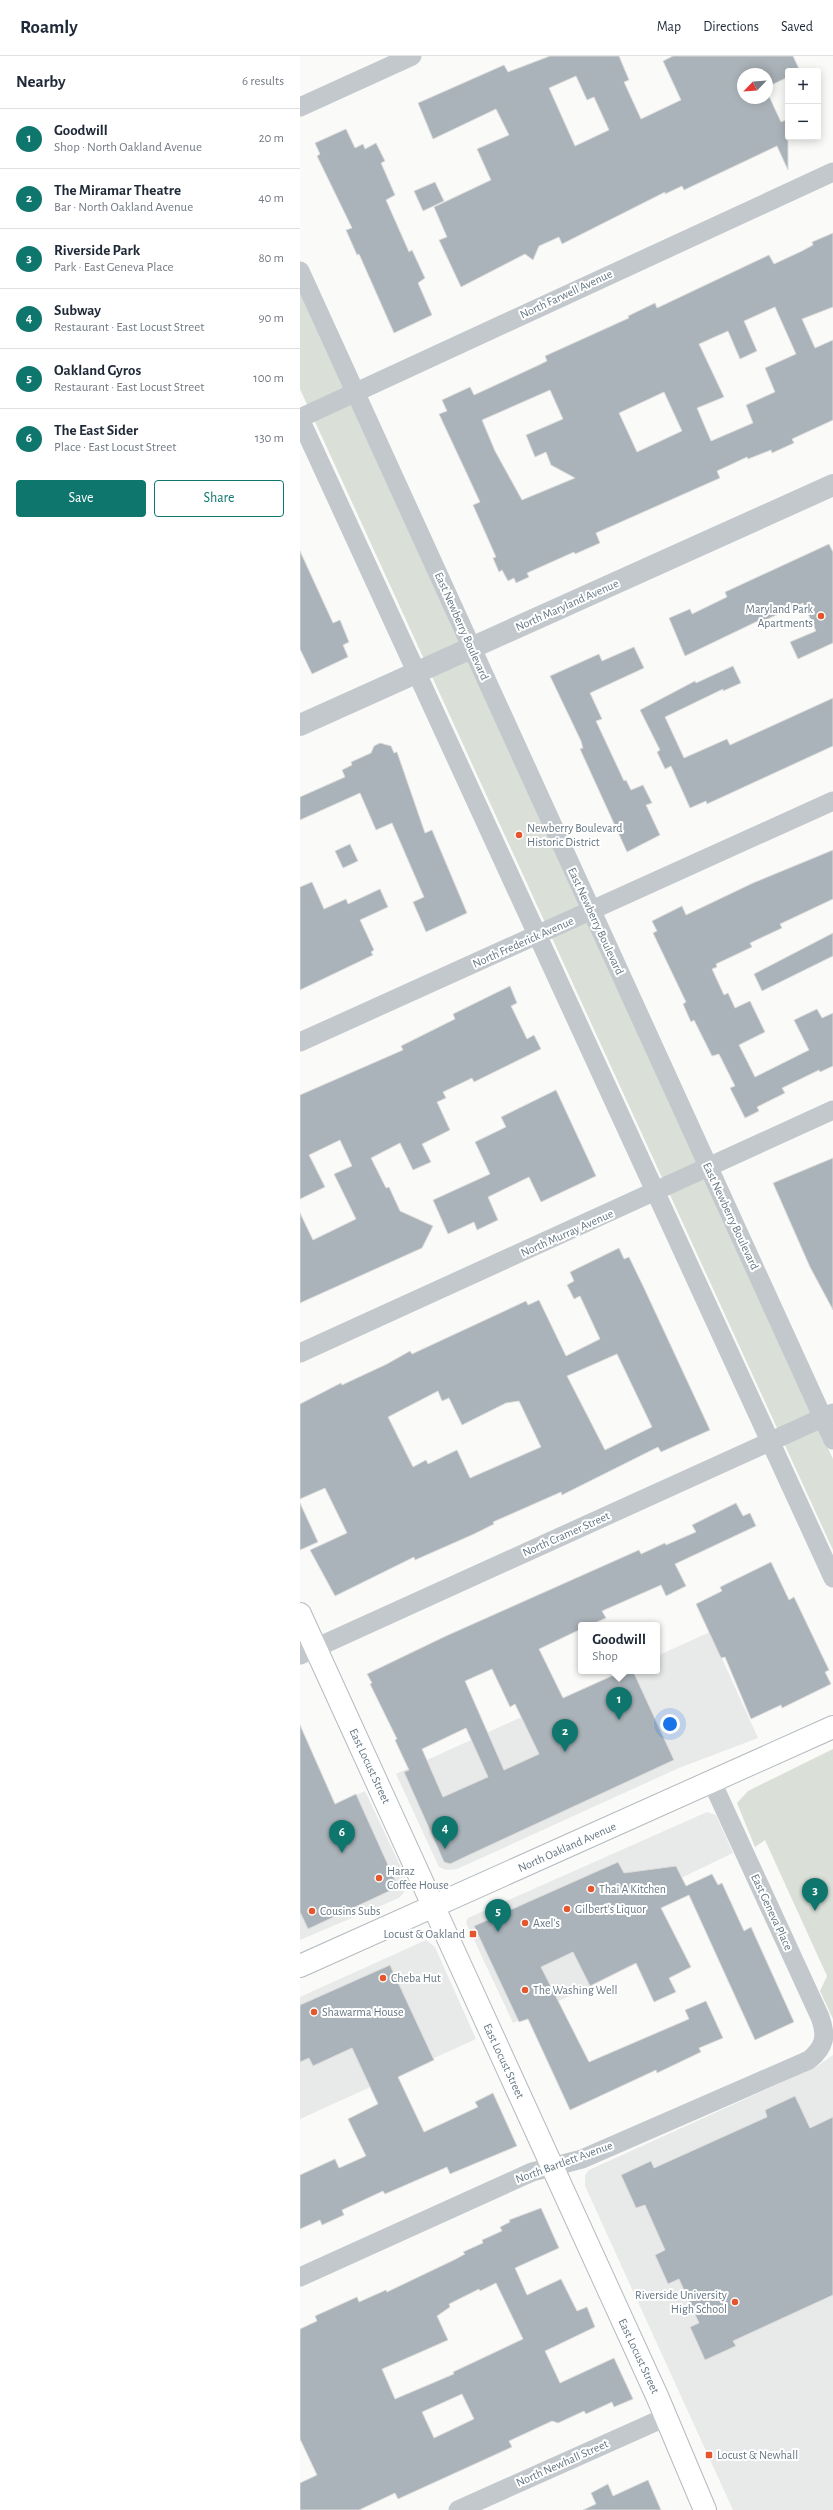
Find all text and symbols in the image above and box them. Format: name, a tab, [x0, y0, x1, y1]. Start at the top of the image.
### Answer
text: Roamly	[20, 18, 78, 37]
text: Map	[657, 20, 681, 34]
text: Directions	[703, 20, 759, 34]
text: Saved	[781, 20, 813, 34]
north arrow	[737, 68, 773, 104]
map controls	[785, 68, 821, 140]
button: +	[785, 68, 821, 104]
text: Nearby	[16, 73, 66, 90]
text: 6 results	[242, 75, 284, 88]
button: −	[785, 104, 821, 140]
text: Goodwill	[54, 123, 108, 138]
text: 1	[27, 132, 31, 145]
text: 20 m	[259, 132, 284, 145]
text: Shop · North Oakland Avenue	[54, 141, 202, 154]
text: The Miramar Theatre	[54, 183, 181, 198]
text: 2	[26, 192, 32, 205]
text: 40 m	[258, 192, 284, 205]
text: Bar · North Oakland Avenue	[54, 201, 193, 214]
text: Riverside Park	[54, 243, 140, 258]
text: 3	[26, 252, 32, 265]
text: 80 m	[258, 252, 284, 265]
text: Park · East Geneva Place	[54, 261, 173, 274]
street label: North Farwell Avenue	[518, 267, 614, 321]
text: Subway	[54, 303, 101, 318]
text: 4	[26, 312, 32, 325]
text: 90 m	[258, 312, 284, 325]
text: Restaurant · East Locust Street	[54, 321, 204, 334]
text: Oakland Gyros	[54, 363, 141, 378]
text: 5	[26, 372, 32, 385]
text: 100 m	[253, 372, 284, 385]
text: Restaurant · East Locust Street	[54, 381, 204, 394]
text: The East Sider	[54, 423, 138, 438]
text: 6	[26, 432, 32, 445]
text: 130 m	[255, 432, 284, 445]
text: Place · East Locust Street	[54, 441, 176, 454]
button: Save	[16, 480, 146, 517]
button: Share	[154, 480, 284, 517]
street label: East Newberry Boulevard	[432, 570, 491, 682]
street label: North Maryland Avenue	[514, 577, 621, 634]
place label: Maryland Park Apartments	[746, 603, 814, 629]
marker: Maryland Park Apartments	[816, 611, 826, 621]
place label: Newberry Boulevard Historic District	[527, 822, 623, 848]
marker: Newberry Boulevard Historic District	[514, 830, 524, 840]
street label: East Newberry Boulevard	[565, 866, 626, 977]
street label: North Frederick Avenue	[471, 914, 575, 970]
street label: East Newberry Boulevard	[700, 1161, 761, 1272]
street label: North Murray Avenue	[519, 1207, 616, 1260]
street label: North Cramer Street	[521, 1509, 612, 1559]
popup	[578, 1622, 660, 1674]
text: Goodwill	[592, 1632, 646, 1647]
text: Shop	[592, 1650, 618, 1663]
pin: 1	[606, 1687, 632, 1720]
your location	[660, 1714, 680, 1734]
pin: 2	[552, 1719, 578, 1752]
street label: East Locust Street	[347, 1727, 393, 1806]
pin: 4	[432, 1816, 458, 1849]
pin: 6	[329, 1820, 355, 1853]
street label: North Oakland Avenue	[516, 1820, 618, 1874]
place label: Haraz Coffee House	[387, 1865, 449, 1891]
street label: East Geneva Place	[749, 1872, 795, 1952]
marker: Haraz Coffee House	[374, 1873, 384, 1883]
pin: 3	[802, 1878, 828, 1911]
place label: Thai A Kitchen	[599, 1883, 666, 1895]
marker: Thai A Kitchen	[586, 1884, 596, 1894]
pin: 5	[485, 1899, 511, 1932]
place label: Gilbert's Liquor	[575, 1903, 646, 1915]
marker: Gilbert's Liquor	[562, 1904, 572, 1914]
place label: Cousins Subs	[320, 1905, 380, 1917]
marker: Cousins Subs	[307, 1906, 317, 1916]
place label: Axel's	[533, 1917, 560, 1929]
marker: Axel's	[520, 1918, 530, 1928]
place label: Locust & Oakland	[384, 1928, 465, 1940]
marker: Locust & Oakland	[468, 1929, 478, 1939]
place label: Cheba Hut	[391, 1972, 441, 1984]
marker: Cheba Hut	[378, 1973, 388, 1983]
place label: The Washing Well	[533, 1984, 617, 1996]
marker: The Washing Well	[520, 1985, 530, 1995]
place label: Shawarma House	[322, 2006, 403, 2018]
marker: Shawarma House	[309, 2007, 319, 2017]
street label: East Locust Street	[481, 2022, 527, 2101]
street label: North Bartlett Avenue	[514, 2139, 614, 2185]
place label: Riverside University High School	[635, 2289, 727, 2315]
marker: Riverside University High School	[730, 2297, 740, 2307]
street label: East Locust Street	[616, 2317, 662, 2396]
street label: North Newhall Street	[514, 2437, 610, 2489]
place label: Locust & Newhall	[717, 2449, 798, 2461]
marker: Locust & Newhall	[704, 2450, 714, 2460]

